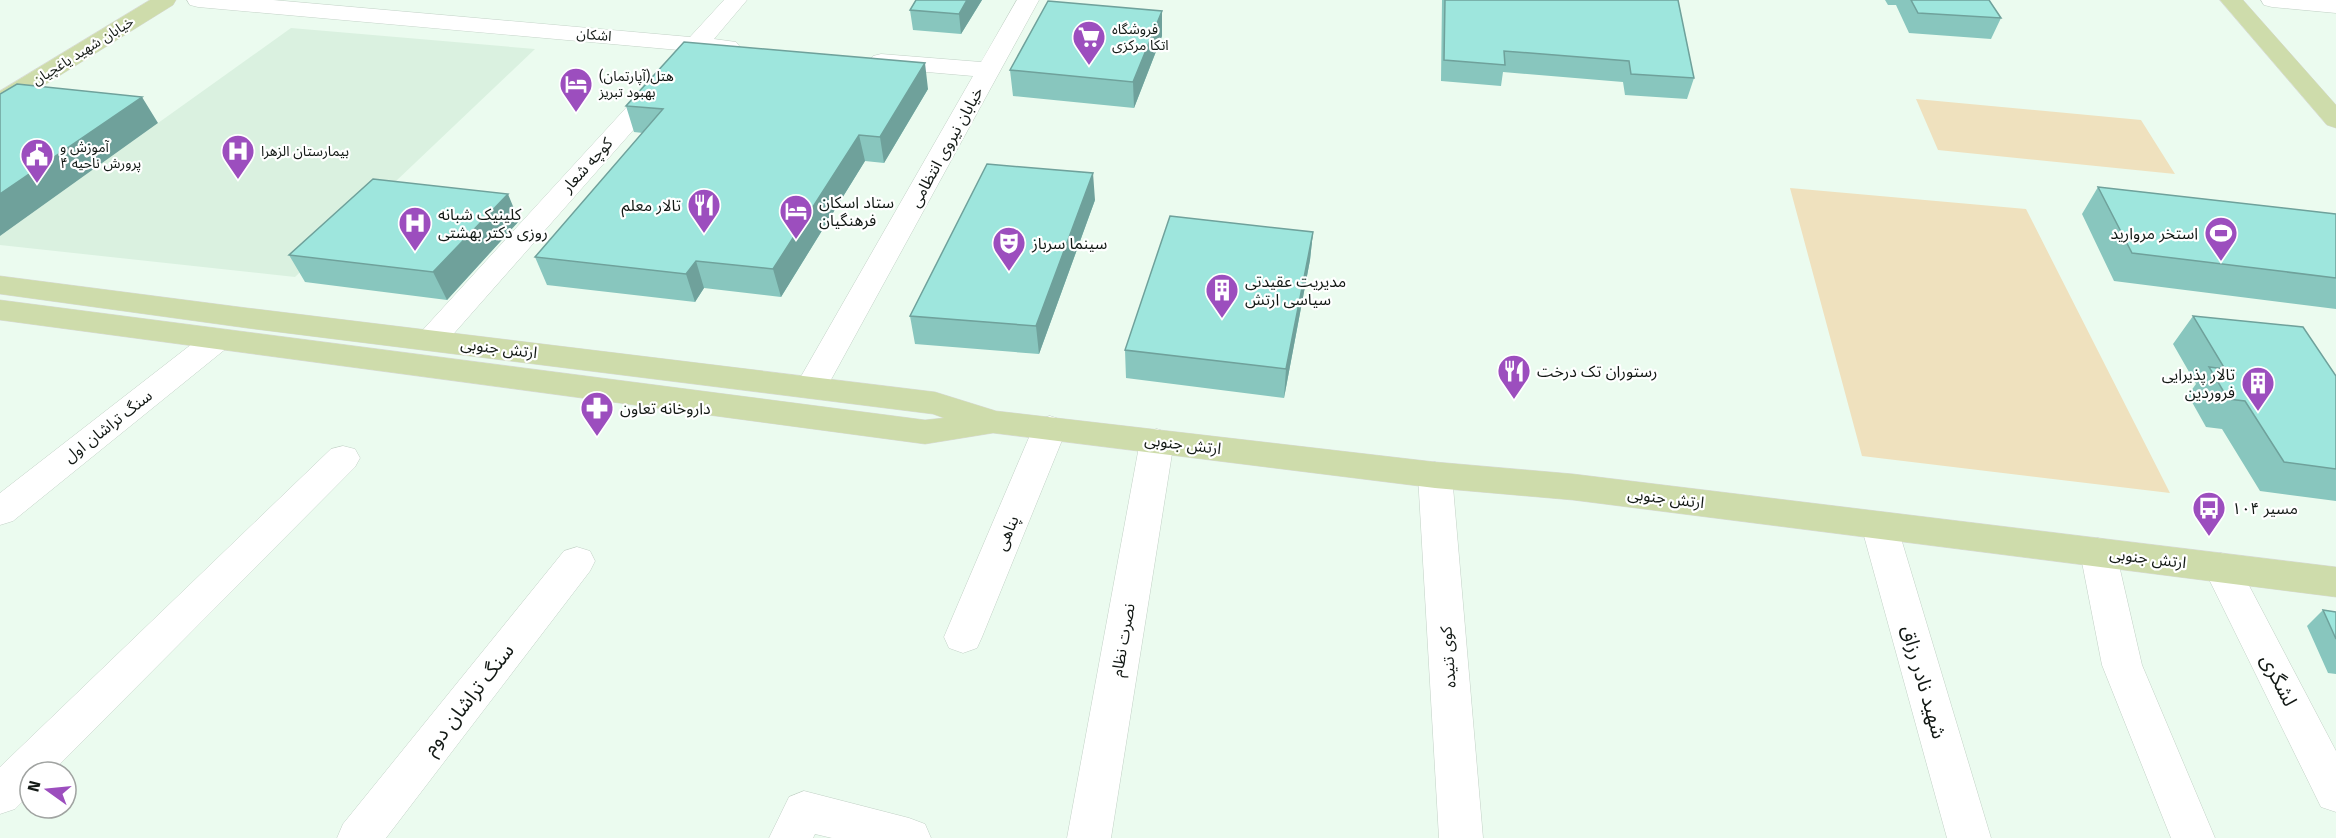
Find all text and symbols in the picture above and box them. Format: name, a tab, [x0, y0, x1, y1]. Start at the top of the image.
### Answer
street label: خیابان شهید یاغچیان	[29, 13, 137, 90]
supermarket icon: فروشگاه اتکا مرکزی	[1071, 19, 1107, 66]
place label: فروشگاه اتکا مرکزی	[1112, 21, 1169, 54]
street label: اشکان	[576, 25, 612, 45]
hotel icon: هتل(آپارتمان) بهبود تبریز	[558, 66, 594, 113]
place label: هتل(آپارتمان) بهبود تبریز	[598, 68, 674, 101]
street label: خیابان نیروی انتظامی	[905, 84, 987, 210]
hospital icon: بیمارستان الزهرا	[220, 133, 256, 180]
street label: کوچه شعار	[557, 133, 618, 198]
public building icon: آموزش و پرورش ناحیه ۴	[19, 137, 55, 184]
place label: آموزش و پرورش ناحیه ۴	[60, 139, 141, 173]
place label: بیمارستان الزهرا	[261, 143, 349, 160]
restaurant icon: تالار معلم	[686, 187, 722, 234]
hotel icon: ستاد اسکان فرهنگیان	[778, 193, 814, 240]
place label: ستاد اسکان فرهنگیان	[819, 193, 894, 230]
place label: تالار معلم	[622, 196, 681, 218]
hospital icon: کلینیک شبانه روزی دکتر بهشتی	[397, 205, 433, 252]
place label: کلینیک شبانه روزی دکتر بهشتی	[438, 205, 548, 242]
sports icon: استخر مروارید	[2203, 215, 2239, 262]
place label: استخر مروارید	[2111, 224, 2198, 243]
theatre icon: سینما سرباز	[991, 225, 1027, 272]
place label: سینما سرباز	[1031, 234, 1107, 253]
building icon: مدیریت عقیدتی سیاسی ارتش	[1204, 272, 1240, 319]
place label: مدیریت عقیدتی سیاسی ارتش	[1245, 272, 1346, 309]
street label: ارتش جنوبی	[460, 334, 538, 362]
restaurant icon: رستوران تک درخت	[1496, 353, 1532, 400]
place label: رستوران تک درخت	[1537, 362, 1657, 381]
place label: تالار پذیرایی فروردین	[2162, 365, 2235, 402]
building icon: تالار پذیرایی فروردین	[2240, 365, 2276, 412]
street label: سنگ تراشان اول	[60, 386, 157, 467]
pharmacy icon: داروخانه تعاون	[579, 390, 615, 437]
place label: داروخانه تعاون	[620, 399, 711, 418]
street label: ارتش جنوبی	[1144, 430, 1222, 458]
street label: ارتش جنوبی	[1627, 484, 1705, 512]
bus stop icon: مسیر ۱۰۴	[2191, 490, 2227, 537]
place label: مسیر ۱۰۴	[2232, 499, 2298, 518]
street label: پناهی	[991, 513, 1024, 554]
street label: ارتش جنوبی	[2109, 544, 2187, 572]
street label: نصرت نظام	[1107, 602, 1142, 679]
street label: شهید نادر رزاق	[1896, 622, 1952, 742]
street label: کوی تنیده	[1436, 625, 1460, 688]
street label: سنگ تراشان دوم	[417, 639, 521, 761]
street label: لشگری	[2256, 650, 2302, 710]
north arrow	[18, 760, 78, 820]
text: N	[23, 779, 45, 794]

